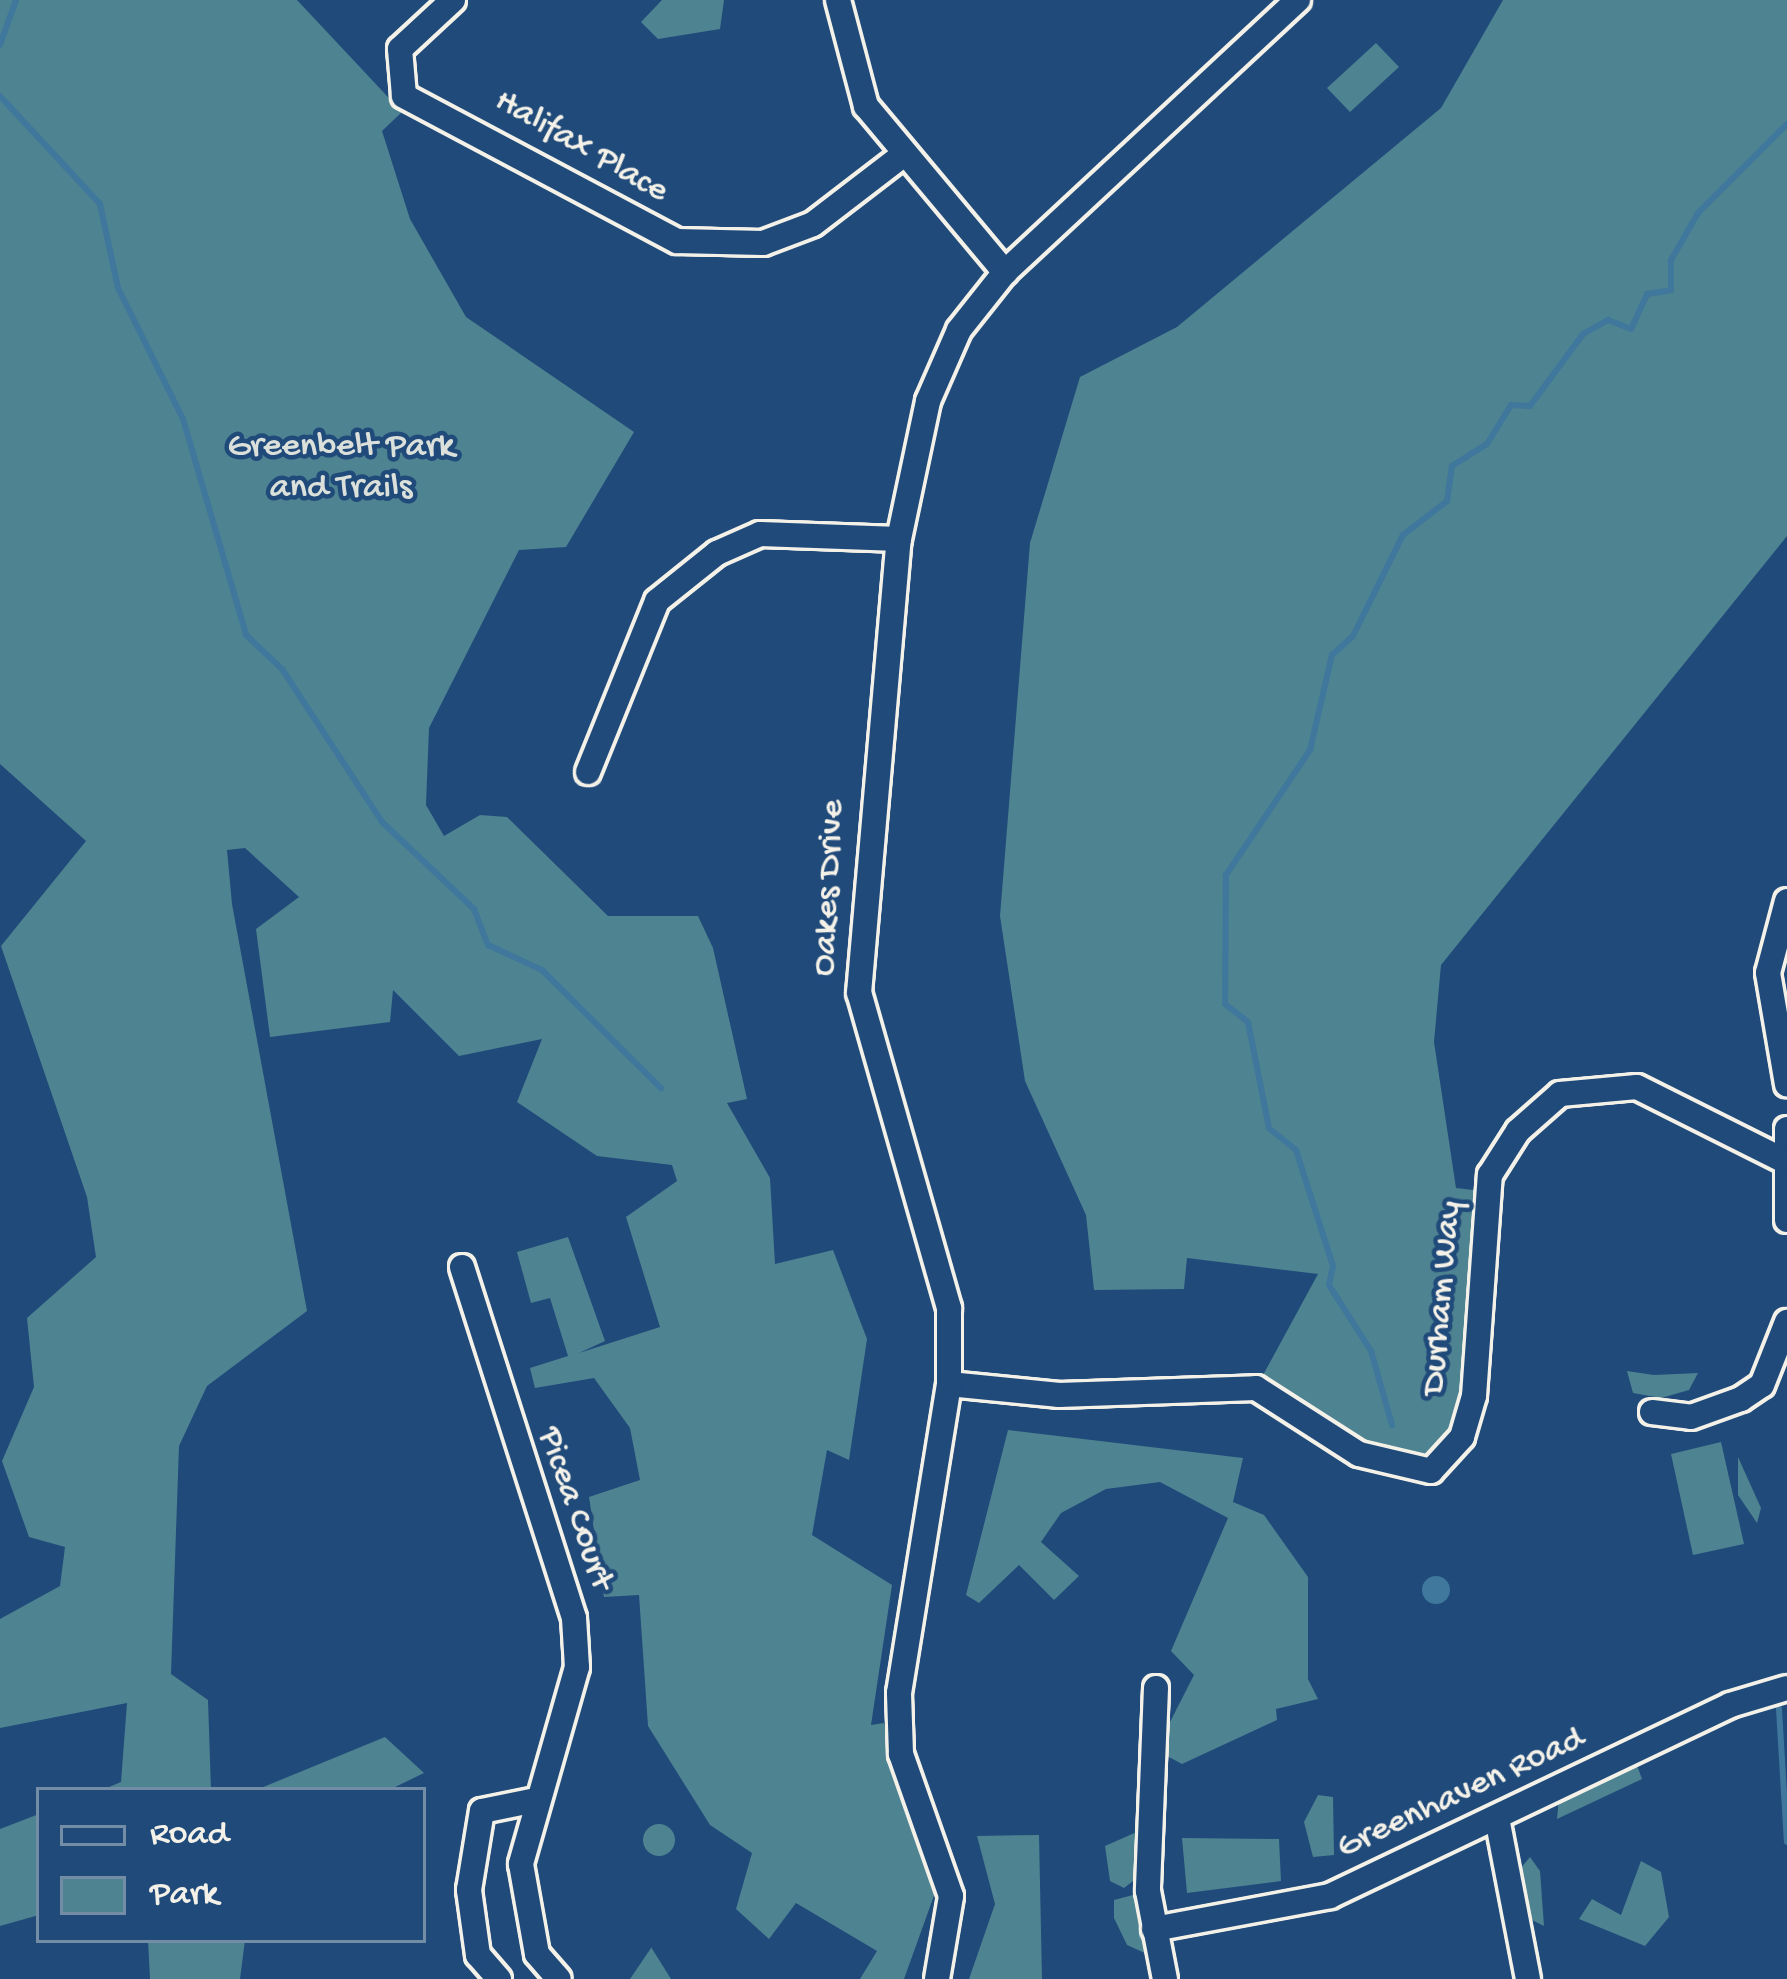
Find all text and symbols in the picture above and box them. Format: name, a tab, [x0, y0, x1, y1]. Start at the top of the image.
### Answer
street label: Halifax Place	[486, 80, 676, 214]
park label: Greenbelt Park and Trails	[227, 425, 455, 510]
street label: Oakes Drive	[804, 799, 856, 977]
street label: Durham Way	[1413, 1199, 1473, 1397]
street label: Picea Court	[526, 1422, 622, 1596]
street label: Greenhaven Road	[1331, 1718, 1591, 1870]
legend	[36, 1787, 426, 1943]
text: Road	[150, 1814, 229, 1857]
text: Park	[150, 1874, 219, 1917]

